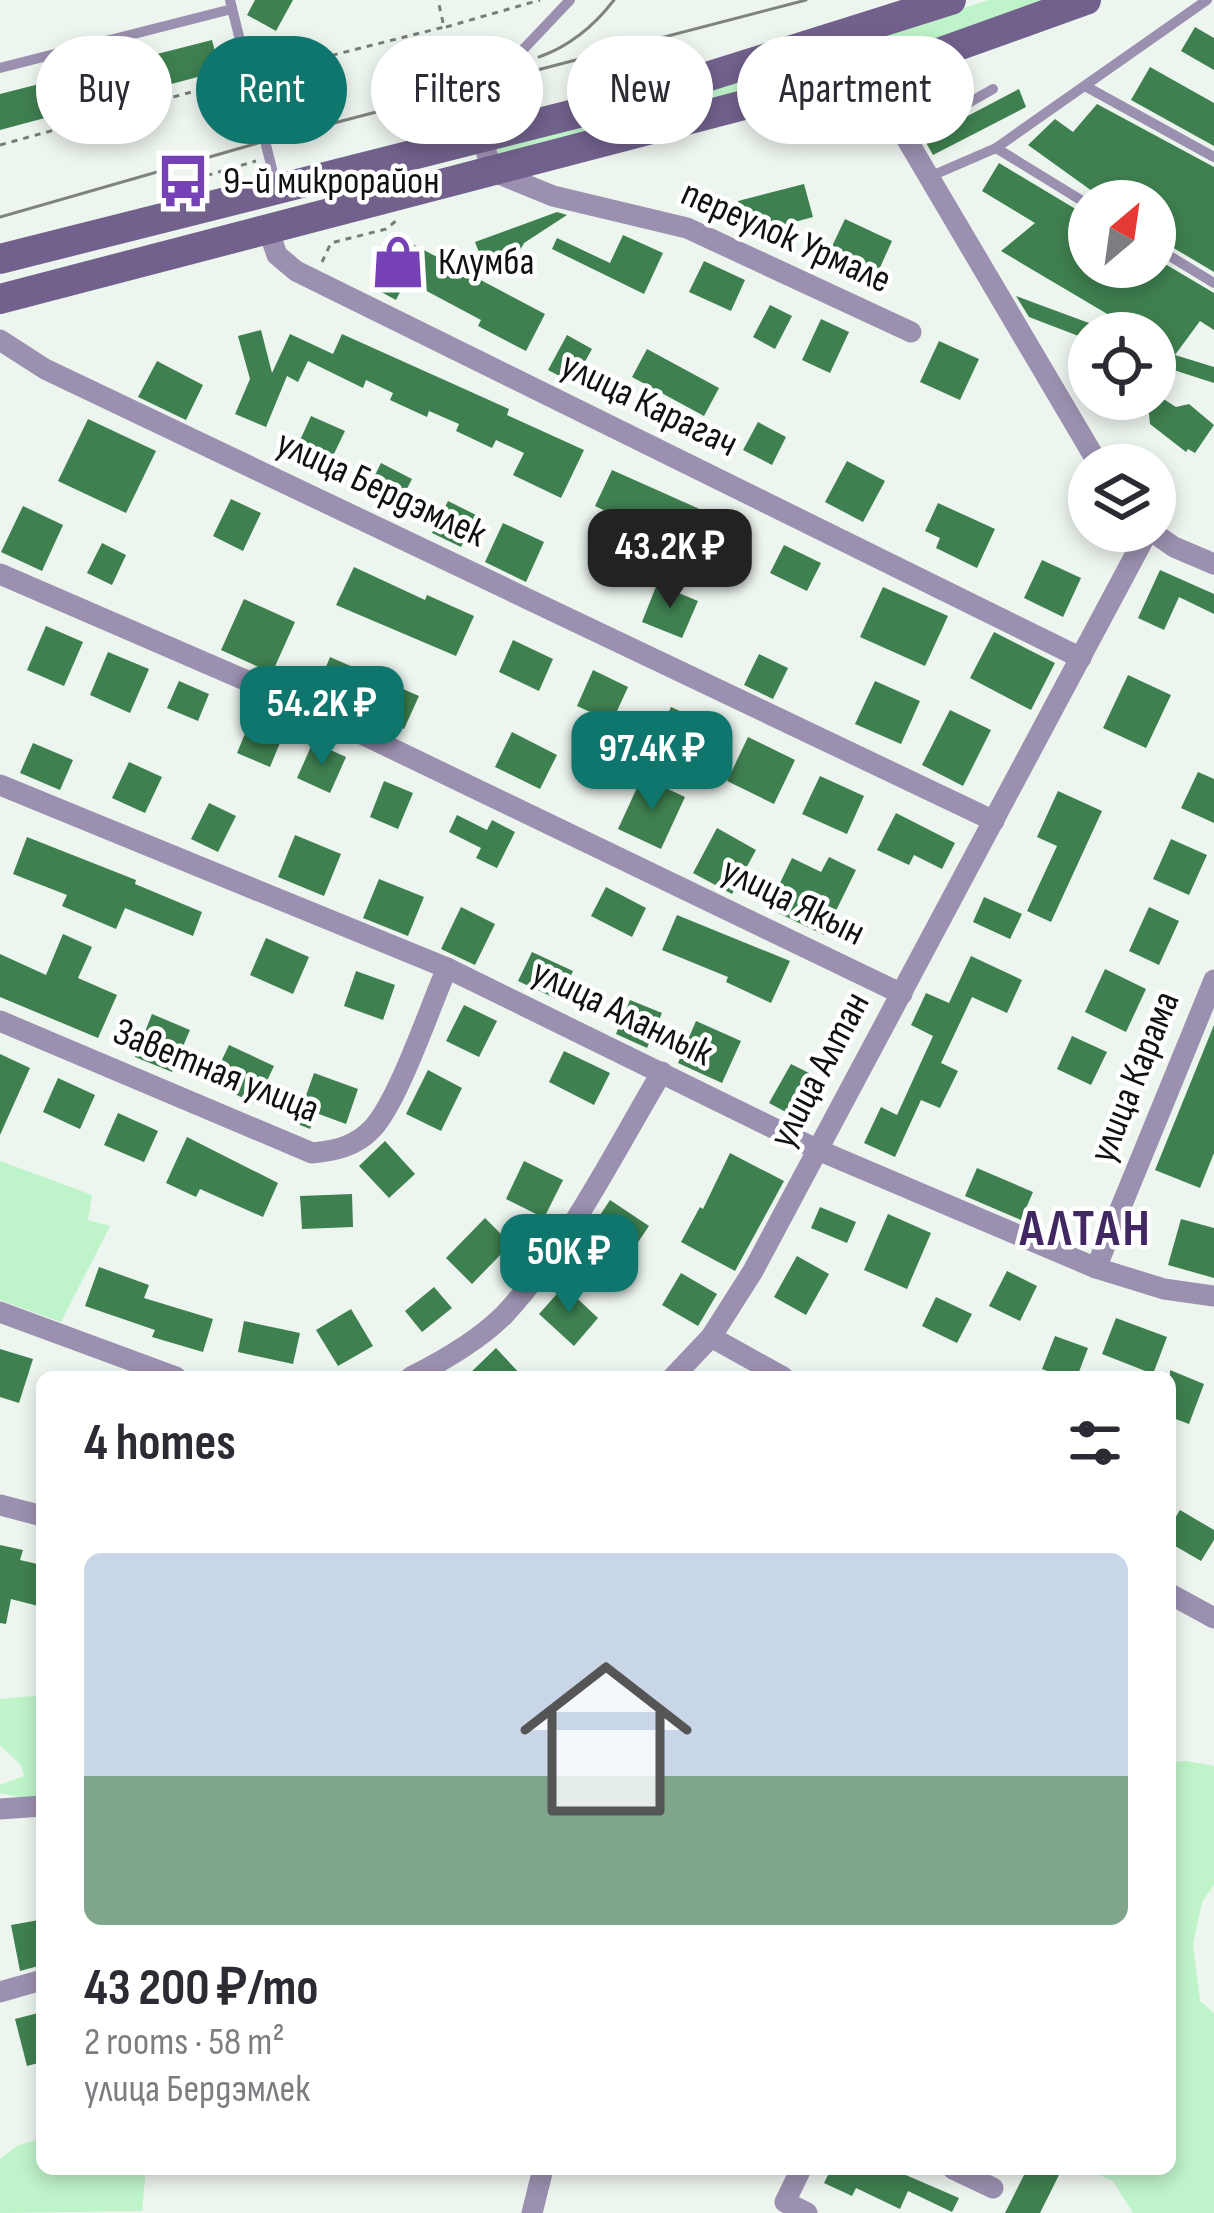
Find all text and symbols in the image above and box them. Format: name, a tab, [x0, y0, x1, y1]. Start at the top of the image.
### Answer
chip: Buy	[36, 36, 172, 144]
chip: Rent	[196, 36, 347, 144]
chip: Filters	[371, 36, 543, 144]
chip: New	[567, 36, 713, 144]
chip: Apartment	[737, 36, 974, 144]
bus stop icon: 9-й микрорайон	[154, 152, 212, 210]
place label: 9-й микрорайон	[223, 158, 439, 205]
street label: переулок Урмале	[674, 170, 898, 304]
north arrow	[1068, 180, 1176, 288]
map controls	[1068, 180, 1176, 552]
shop icon: Клумба	[369, 233, 427, 291]
place label: Клумба	[438, 239, 534, 286]
button: locate	[1068, 312, 1176, 420]
street label: улица Карагач	[553, 342, 745, 468]
street label: улица Бердэмлек	[269, 420, 494, 558]
button: layers	[1068, 444, 1176, 552]
pin: 43.2K ₽	[559, 509, 781, 611]
text: 43.2K ₽	[615, 524, 725, 571]
pin: 54.2K ₽	[211, 666, 433, 768]
text: 54.2K ₽	[267, 681, 377, 728]
pin: 97.4K ₽	[541, 711, 763, 813]
text: 97.4K ₽	[598, 726, 706, 773]
street label: улица Якын	[714, 847, 872, 957]
street label: улица Аланлык	[524, 949, 720, 1077]
street label: улица Алтан	[759, 984, 881, 1156]
street label: улица Карама	[1080, 985, 1190, 1169]
street label: Заветная улица	[106, 1008, 326, 1134]
district label: АЛТАН	[1018, 1199, 1153, 1260]
pin: 50K ₽	[485, 1214, 653, 1316]
text: 50K ₽	[527, 1229, 611, 1276]
icon: filters	[1062, 1410, 1128, 1476]
text: 4 homes	[84, 1413, 236, 1474]
icon: home	[498, 1631, 714, 1847]
text: 43 200 ₽/mo	[84, 1958, 319, 2019]
text: 2 rooms · 58 m²	[84, 2019, 285, 2066]
text: улица Бердэмлек	[84, 2066, 310, 2113]

